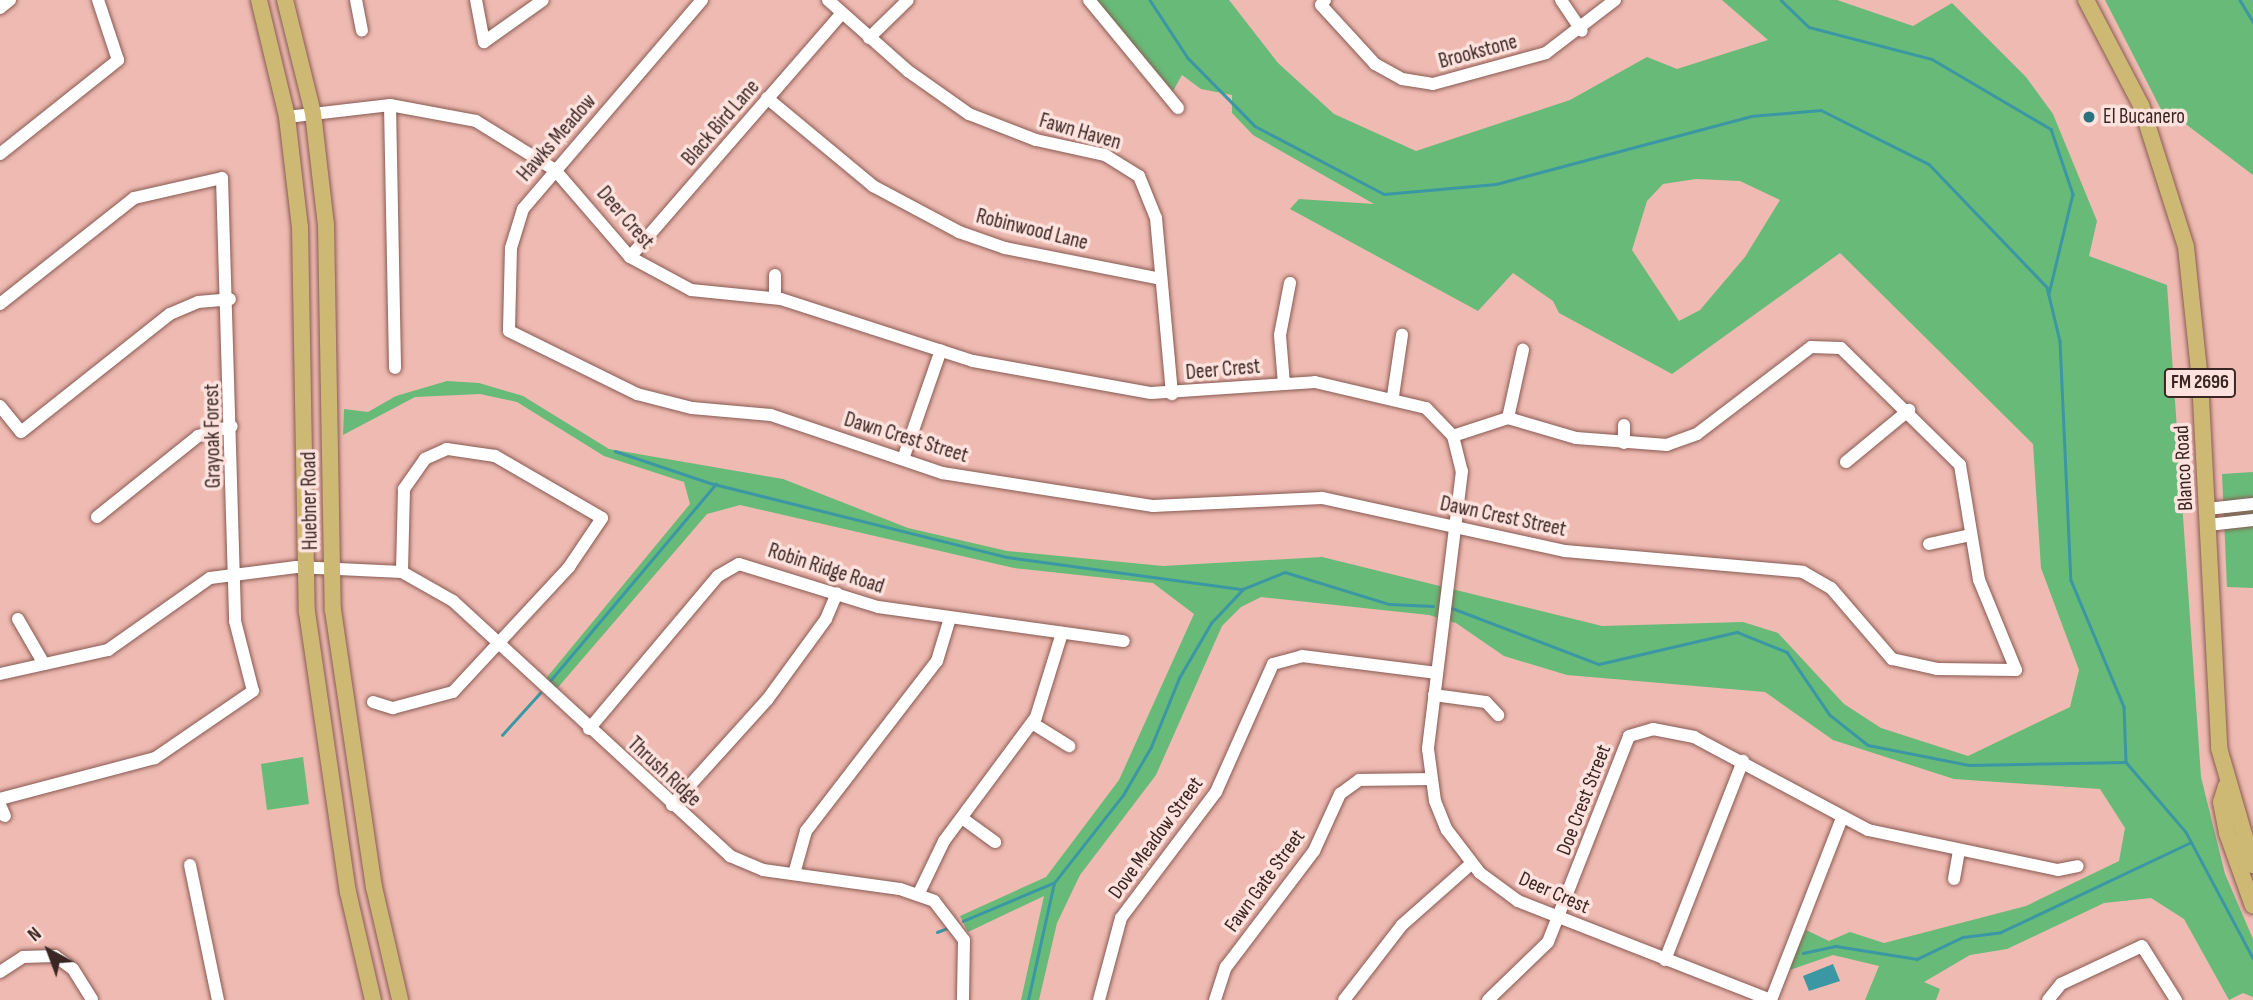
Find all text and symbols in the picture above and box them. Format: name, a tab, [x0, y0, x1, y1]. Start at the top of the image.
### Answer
street label: Brookstone	[1436, 29, 1520, 75]
street label: Black Bird Lane	[677, 75, 765, 171]
street label: Hawks Meadow	[512, 89, 602, 187]
place label: El Bucanero	[2103, 104, 2185, 130]
street label: Fawn Haven	[1036, 108, 1124, 156]
marker: El Bucanero	[2081, 109, 2097, 125]
street label: Deer Crest	[591, 182, 659, 254]
street label: Robinwood Lane	[974, 204, 1090, 256]
street label: Deer Crest	[1185, 354, 1261, 386]
road number: FM 2696	[2163, 368, 2237, 398]
street label: Grayoak Forest	[199, 383, 227, 489]
street label: Dawn Crest Street	[841, 407, 971, 469]
street label: Blanco Road	[2169, 425, 2199, 511]
street label: Huebner Road	[297, 452, 323, 550]
street label: Dawn Crest Street	[1438, 491, 1568, 543]
street label: Robin Ridge Road	[765, 538, 887, 600]
street label: Thrush Ridge	[622, 732, 706, 812]
street label: Doe Crest Street	[1551, 741, 1617, 859]
street label: Dove Meadow Street	[1103, 772, 1209, 904]
street label: Fawn Gate Street	[1219, 825, 1311, 937]
street label: Deer Crest	[1515, 866, 1593, 920]
north arrow	[14, 916, 84, 986]
text: N	[24, 923, 46, 947]

